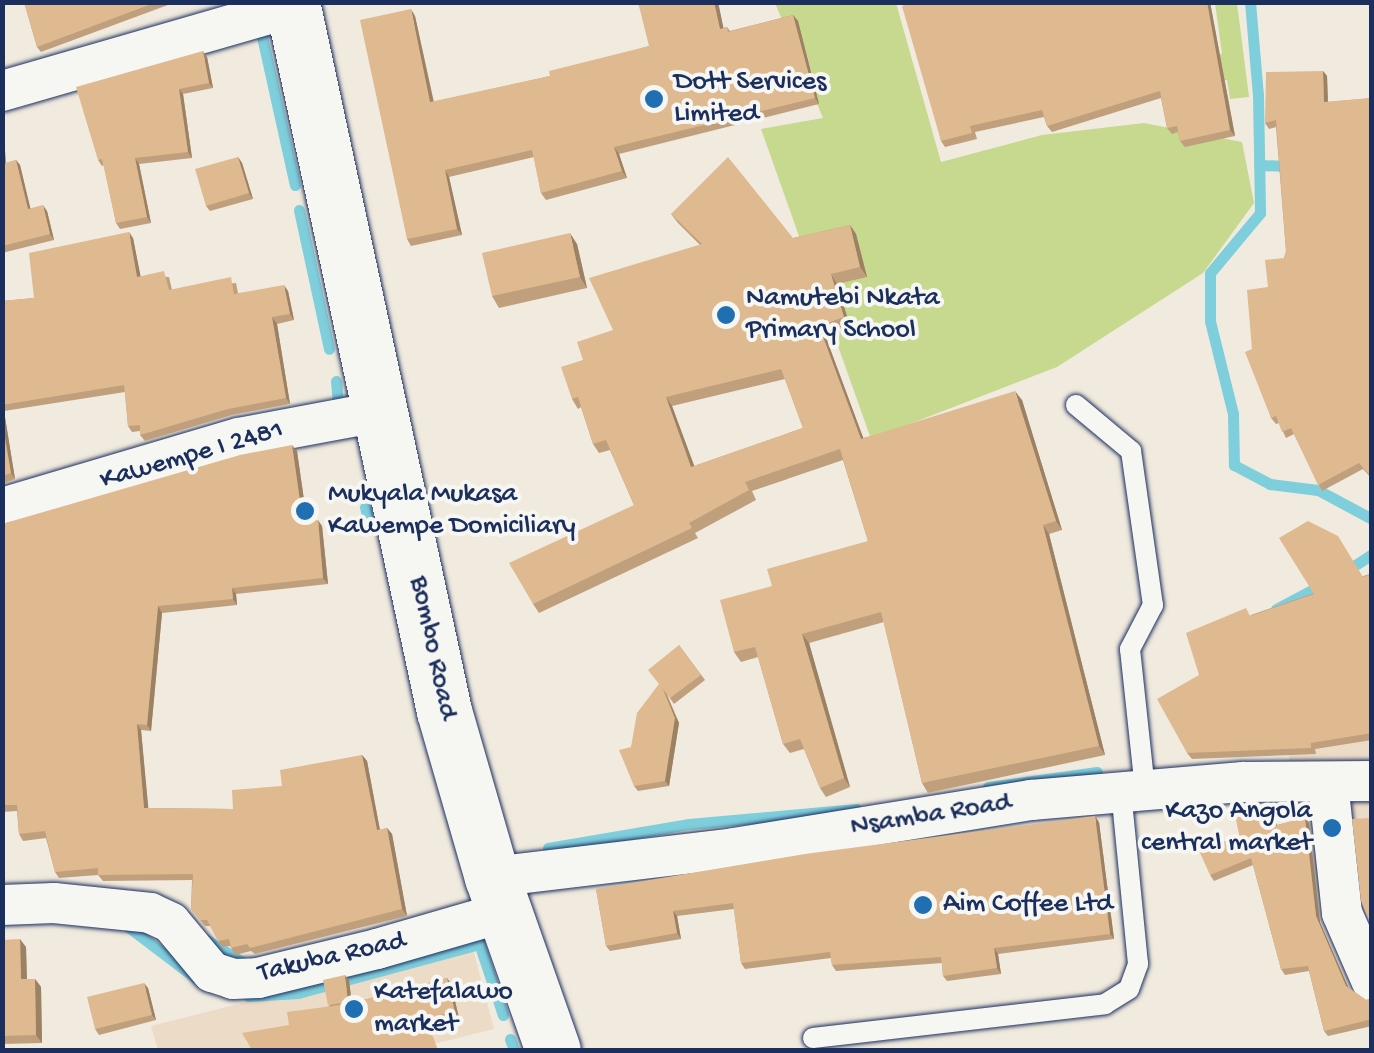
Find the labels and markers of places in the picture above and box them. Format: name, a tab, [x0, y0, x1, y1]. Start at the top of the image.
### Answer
place label: Dott Services Limited	[674, 66, 826, 132]
marker: Dott Services Limited	[643, 88, 665, 110]
place label: Namutebi Nkata Primary School	[746, 282, 939, 348]
marker: Namutebi Nkata Primary School	[715, 304, 737, 326]
place label: Mukyala Mukasa Kawempe Domiciliary	[328, 478, 576, 544]
marker: Mukyala Mukasa Kawempe Domiciliary	[292, 498, 318, 524]
place label: Kazo Angola central market	[1141, 795, 1312, 861]
marker: Kazo Angola central market	[1321, 817, 1343, 839]
place label: Aim Coffee Ltd	[943, 888, 1113, 922]
marker: Aim Coffee Ltd	[912, 894, 934, 916]
place label: Katefalawo market	[374, 976, 513, 1042]
marker: Katefalawo market	[343, 998, 365, 1020]

